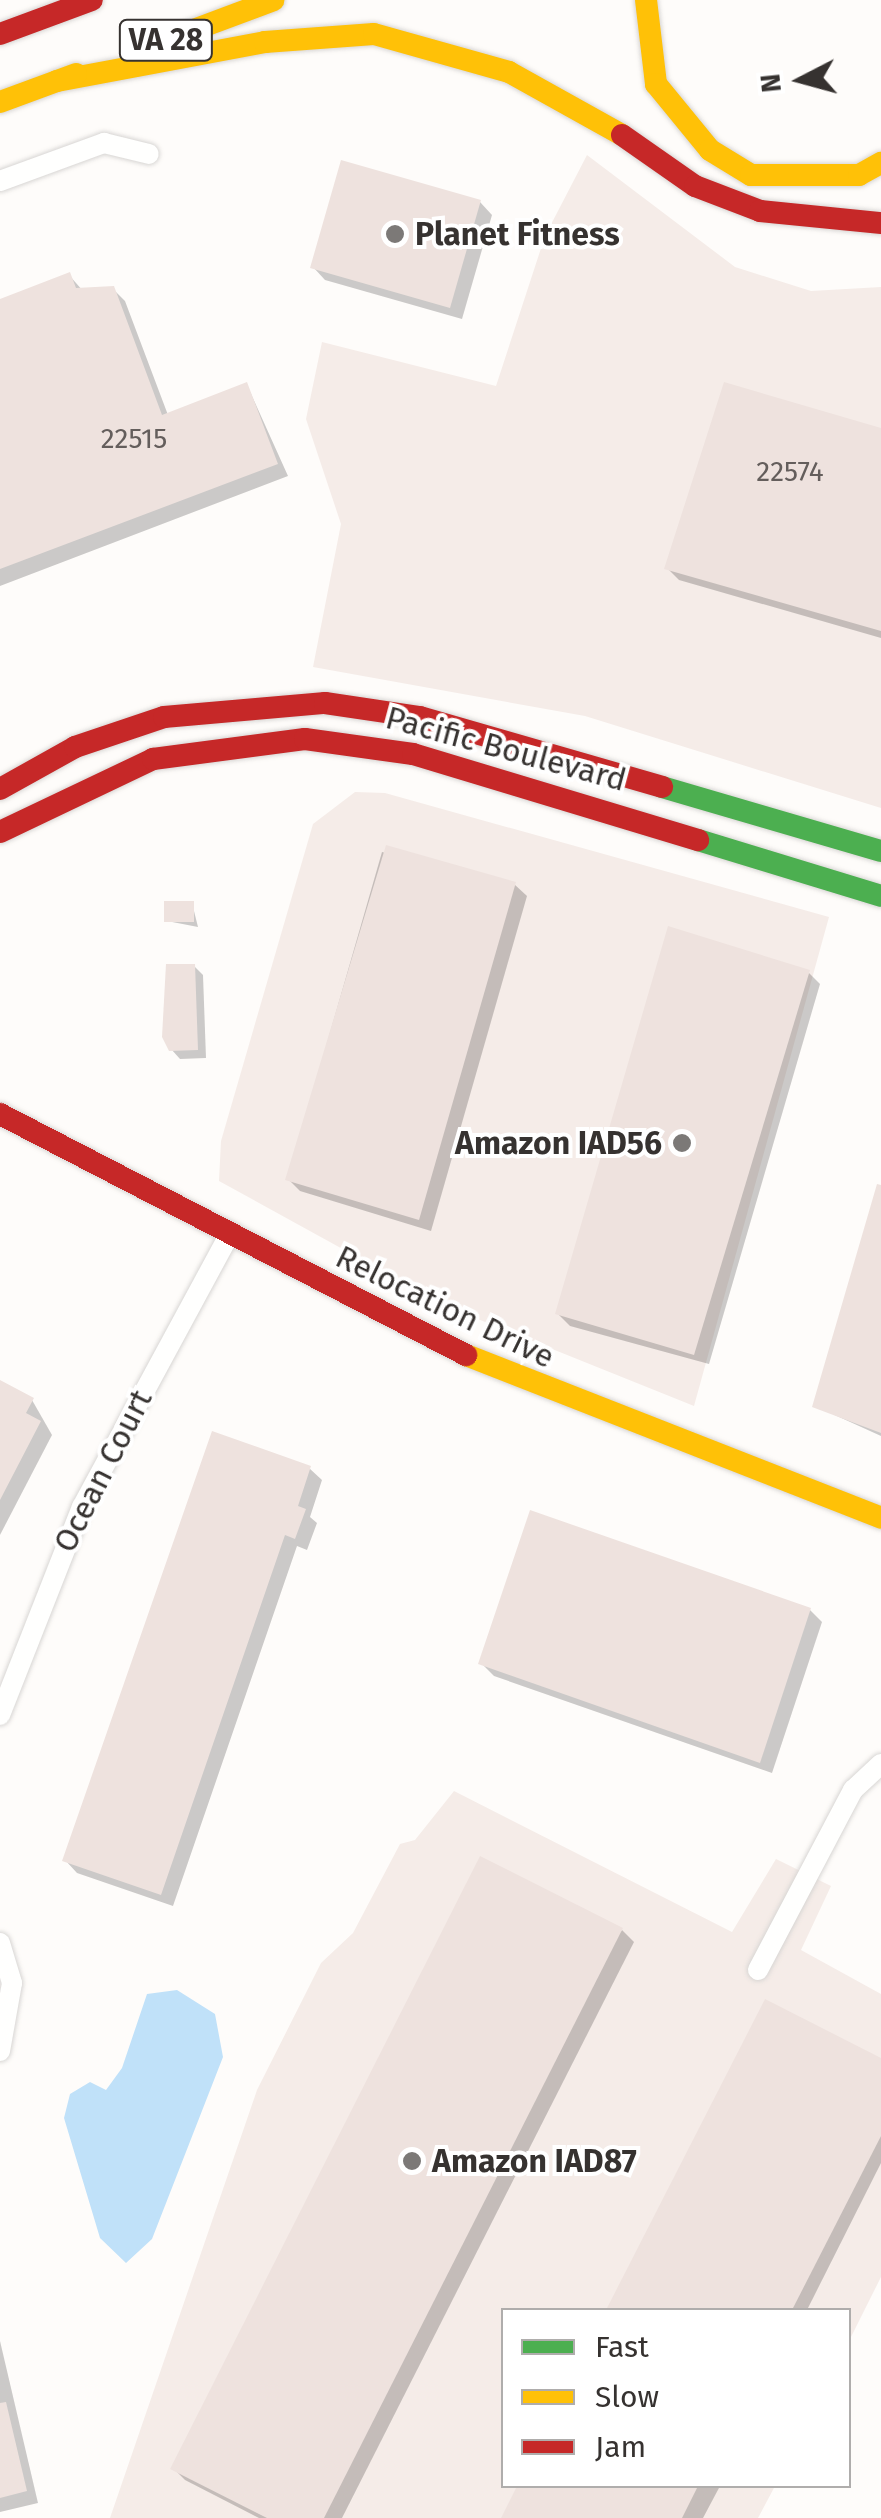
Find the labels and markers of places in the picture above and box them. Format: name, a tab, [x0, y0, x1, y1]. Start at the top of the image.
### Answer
place label: Planet Fitness	[415, 215, 620, 253]
marker: Planet Fitness	[384, 223, 406, 245]
place label: Amazon IAD56	[455, 1124, 662, 1162]
marker: Amazon IAD56	[671, 1132, 693, 1154]
place label: Amazon IAD87	[432, 2142, 637, 2180]
marker: Amazon IAD87	[401, 2150, 423, 2172]

